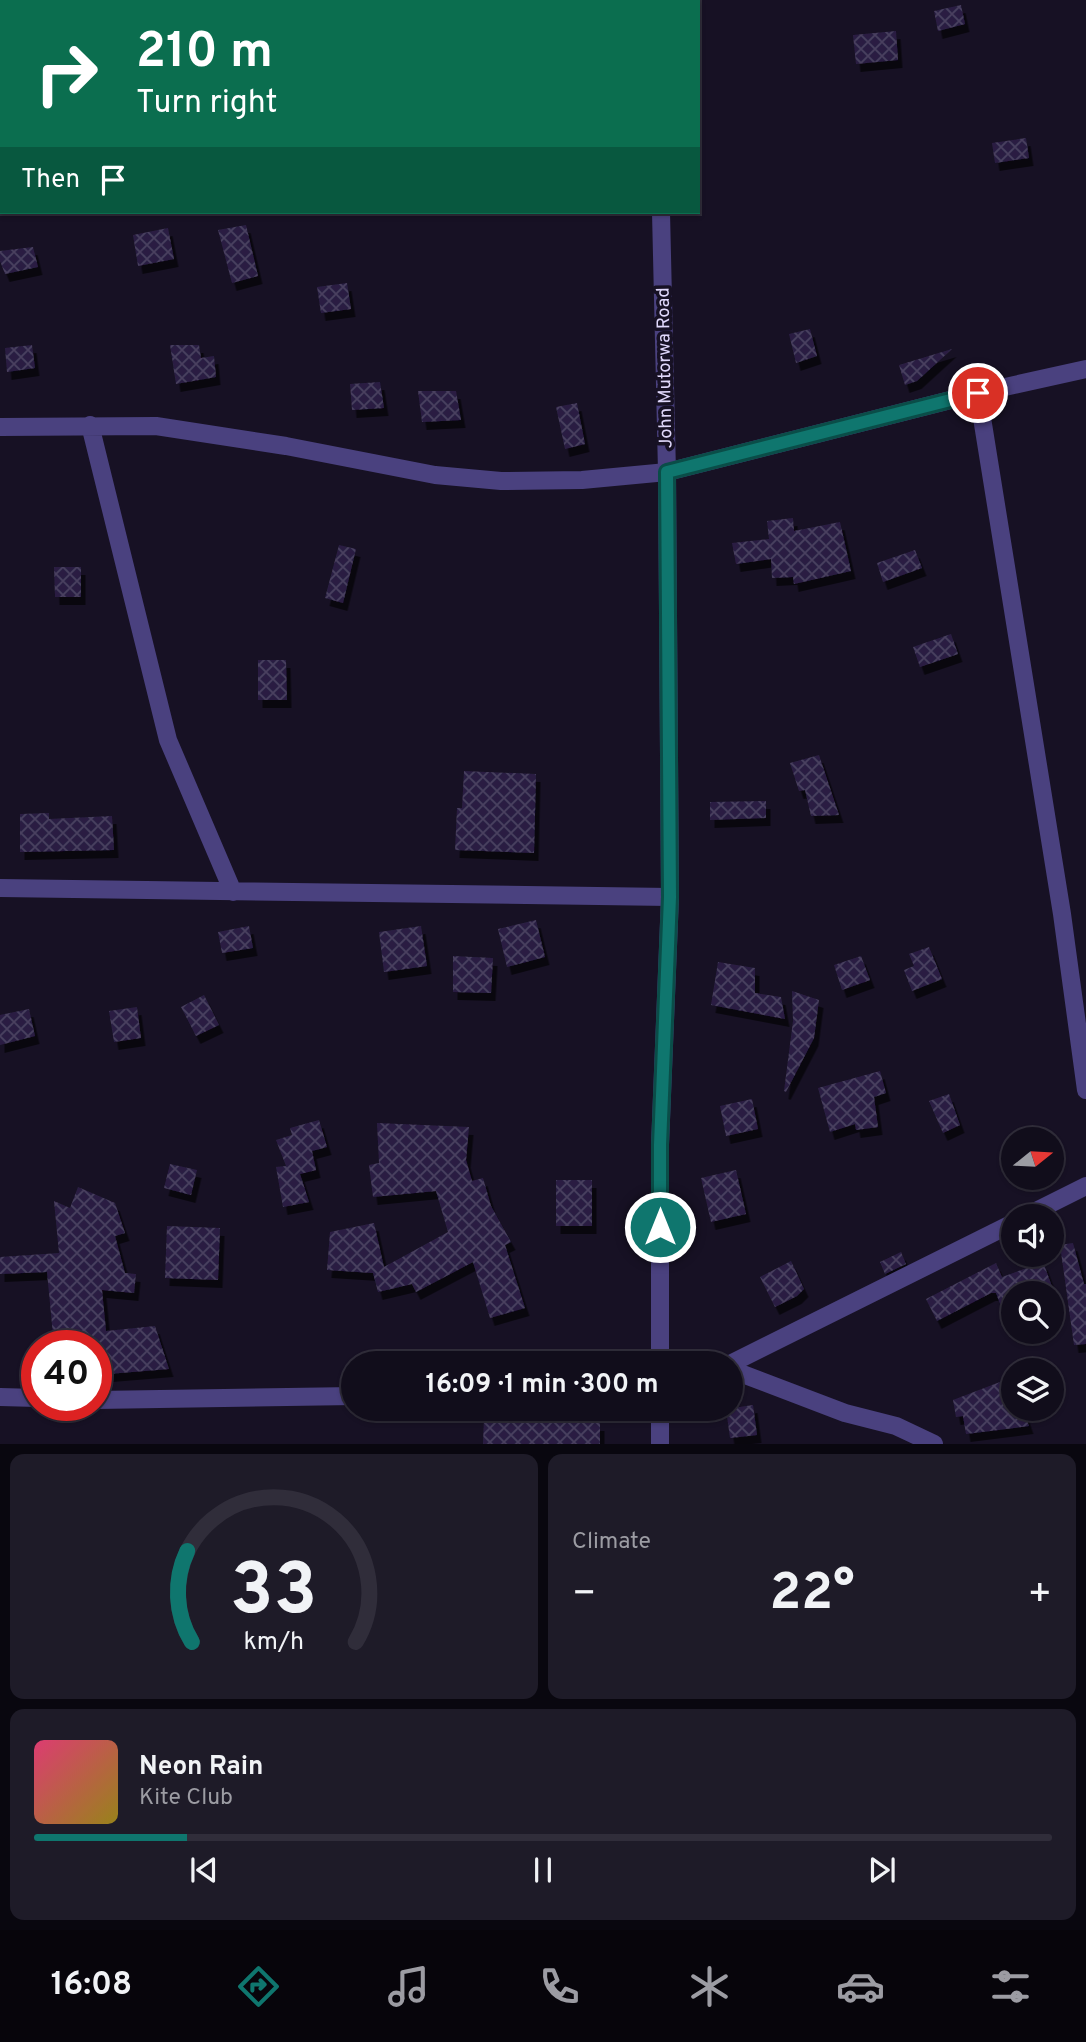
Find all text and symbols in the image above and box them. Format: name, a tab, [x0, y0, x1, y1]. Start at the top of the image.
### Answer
text: 210 m	[136, 23, 273, 85]
icon: right	[21, 28, 112, 119]
text: Turn right	[136, 84, 278, 124]
icon: arrive	[94, 161, 132, 199]
text: Then	[21, 164, 80, 197]
street label: John Mutorwa Road	[653, 287, 678, 449]
pin	[948, 363, 1008, 423]
icon: arrive	[959, 374, 997, 412]
north arrow	[1001, 1127, 1064, 1190]
map controls	[1001, 1127, 1064, 1421]
position arrow	[623, 1190, 697, 1264]
button: sound	[1001, 1204, 1064, 1267]
button: search	[1001, 1281, 1064, 1344]
speed limit sign: 40	[21, 1330, 112, 1421]
button: layers	[1001, 1358, 1064, 1421]
text: 16:09 · 1 min · 300 m	[426, 1369, 658, 1402]
text: Climate	[572, 1528, 651, 1557]
text: 33	[230, 1549, 318, 1641]
text: 22°	[769, 1562, 855, 1628]
text: −	[572, 1571, 597, 1620]
text: +	[1027, 1571, 1052, 1620]
text: km/h	[244, 1627, 304, 1659]
text: Neon Rain	[139, 1751, 264, 1784]
text: Kite Club	[139, 1784, 233, 1813]
icon: previous	[185, 1851, 223, 1889]
icon: pause	[524, 1851, 562, 1889]
icon: next	[863, 1851, 901, 1889]
icon: directions	[234, 1962, 283, 2011]
icon: music	[384, 1962, 433, 2011]
icon: phone	[535, 1962, 584, 2011]
icon: climate	[685, 1962, 734, 2011]
icon: car	[836, 1962, 885, 2011]
icon: filters	[986, 1962, 1035, 2011]
text: 16:08	[51, 1966, 132, 2006]

